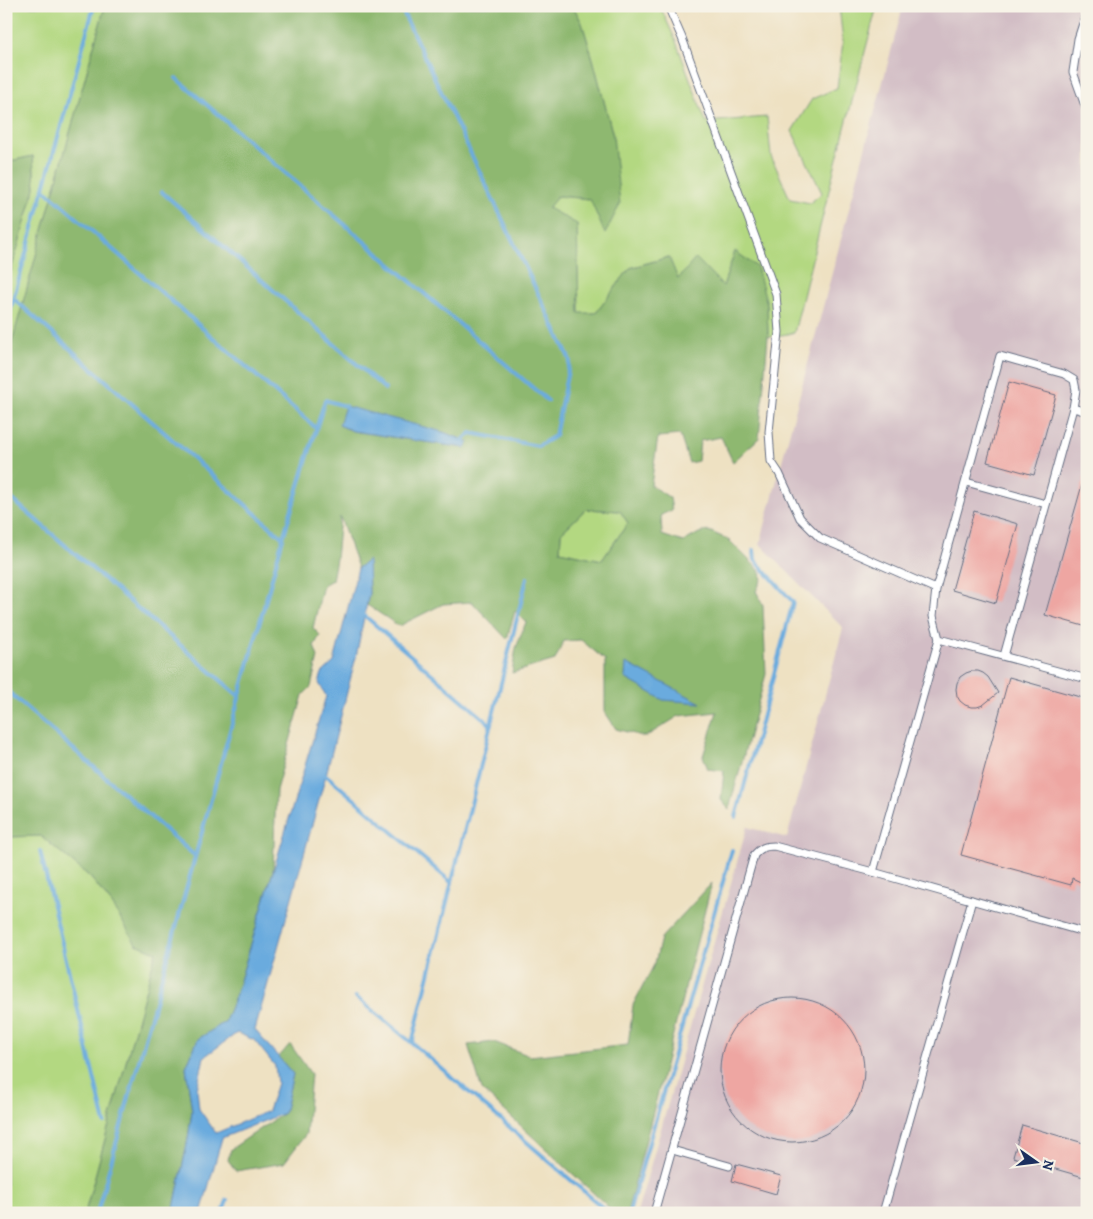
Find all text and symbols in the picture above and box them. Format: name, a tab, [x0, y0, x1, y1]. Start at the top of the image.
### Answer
north arrow	[1010, 1136, 1060, 1186]
text: N	[1038, 1158, 1059, 1172]

